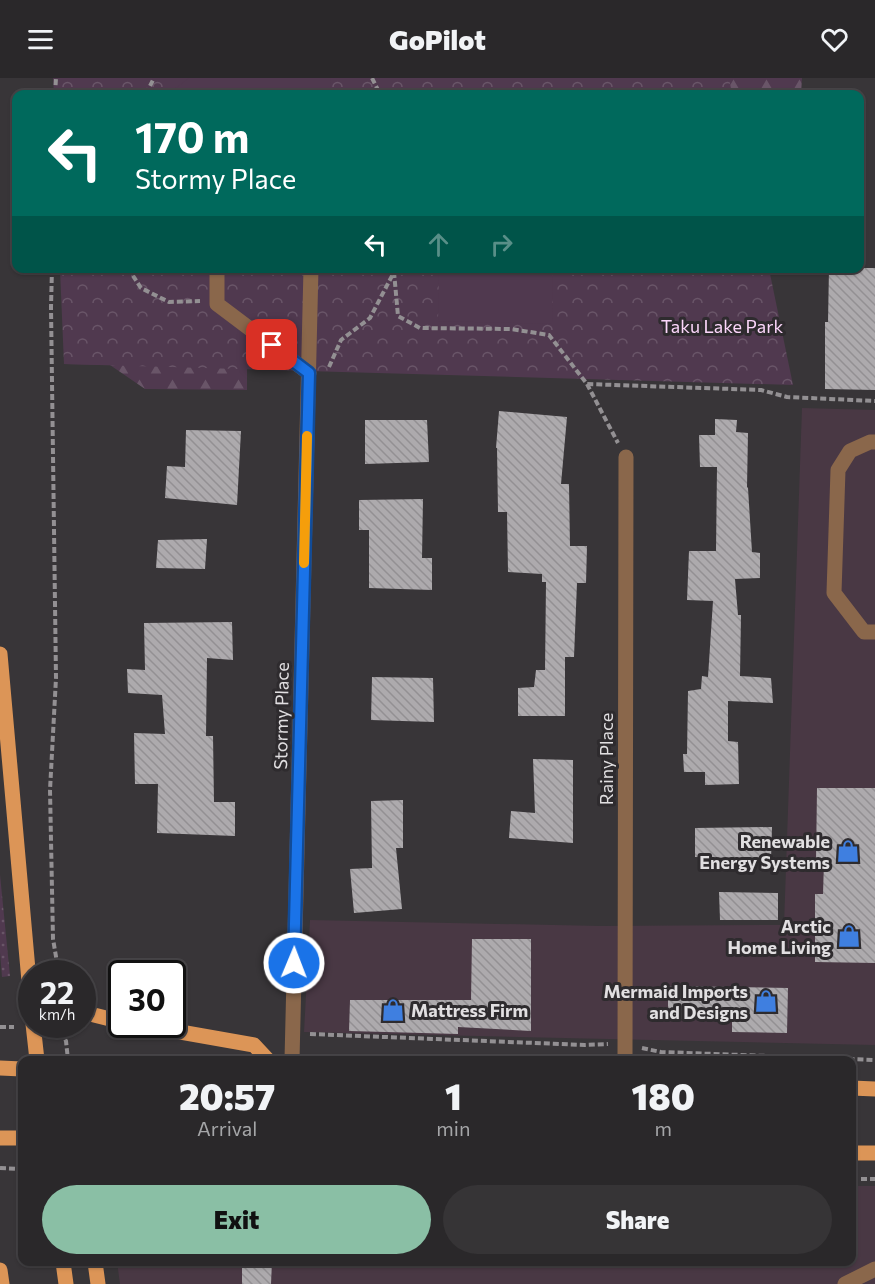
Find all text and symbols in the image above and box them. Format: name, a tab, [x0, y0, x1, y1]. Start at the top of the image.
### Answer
icon: menu	[24, 23, 57, 56]
text: GoPilot	[389, 23, 486, 56]
icon: heart	[818, 23, 851, 56]
text: 170 m	[135, 110, 249, 162]
icon: left	[36, 114, 114, 192]
text: Stormy Place	[135, 162, 296, 195]
icon: left	[359, 228, 392, 261]
icon: ahead	[422, 228, 455, 261]
icon: right	[485, 228, 518, 261]
park label: Taku Lake Park	[661, 315, 783, 337]
pin	[246, 319, 297, 370]
icon: arrive	[255, 328, 288, 361]
street label: Stormy Place	[269, 662, 293, 770]
street label: Rainy Place	[595, 713, 617, 805]
place label: Renewable Energy Systems	[699, 830, 830, 873]
shop icon: Renewable Energy Systems	[835, 838, 861, 864]
place label: Arctic Home Living	[728, 915, 831, 958]
shop icon: Arctic Home Living	[836, 923, 862, 949]
position arrow	[262, 931, 326, 995]
speed limit sign: 30	[108, 960, 186, 1038]
text: 22	[40, 973, 74, 1010]
place label: Mermaid Imports and Designs	[603, 980, 748, 1023]
shop icon: Mermaid Imports and Designs	[753, 988, 779, 1014]
shop icon: Mattress Firm	[380, 997, 406, 1023]
place label: Mattress Firm	[411, 999, 528, 1021]
text: km/h	[39, 1005, 75, 1023]
text: 20:57	[179, 1073, 275, 1117]
text: 1	[445, 1073, 462, 1117]
text: 180	[631, 1073, 695, 1117]
text: Arrival	[197, 1116, 257, 1140]
text: min	[436, 1116, 470, 1140]
text: m	[654, 1116, 672, 1140]
button: Exit	[42, 1185, 431, 1254]
button: Share	[443, 1185, 832, 1254]

